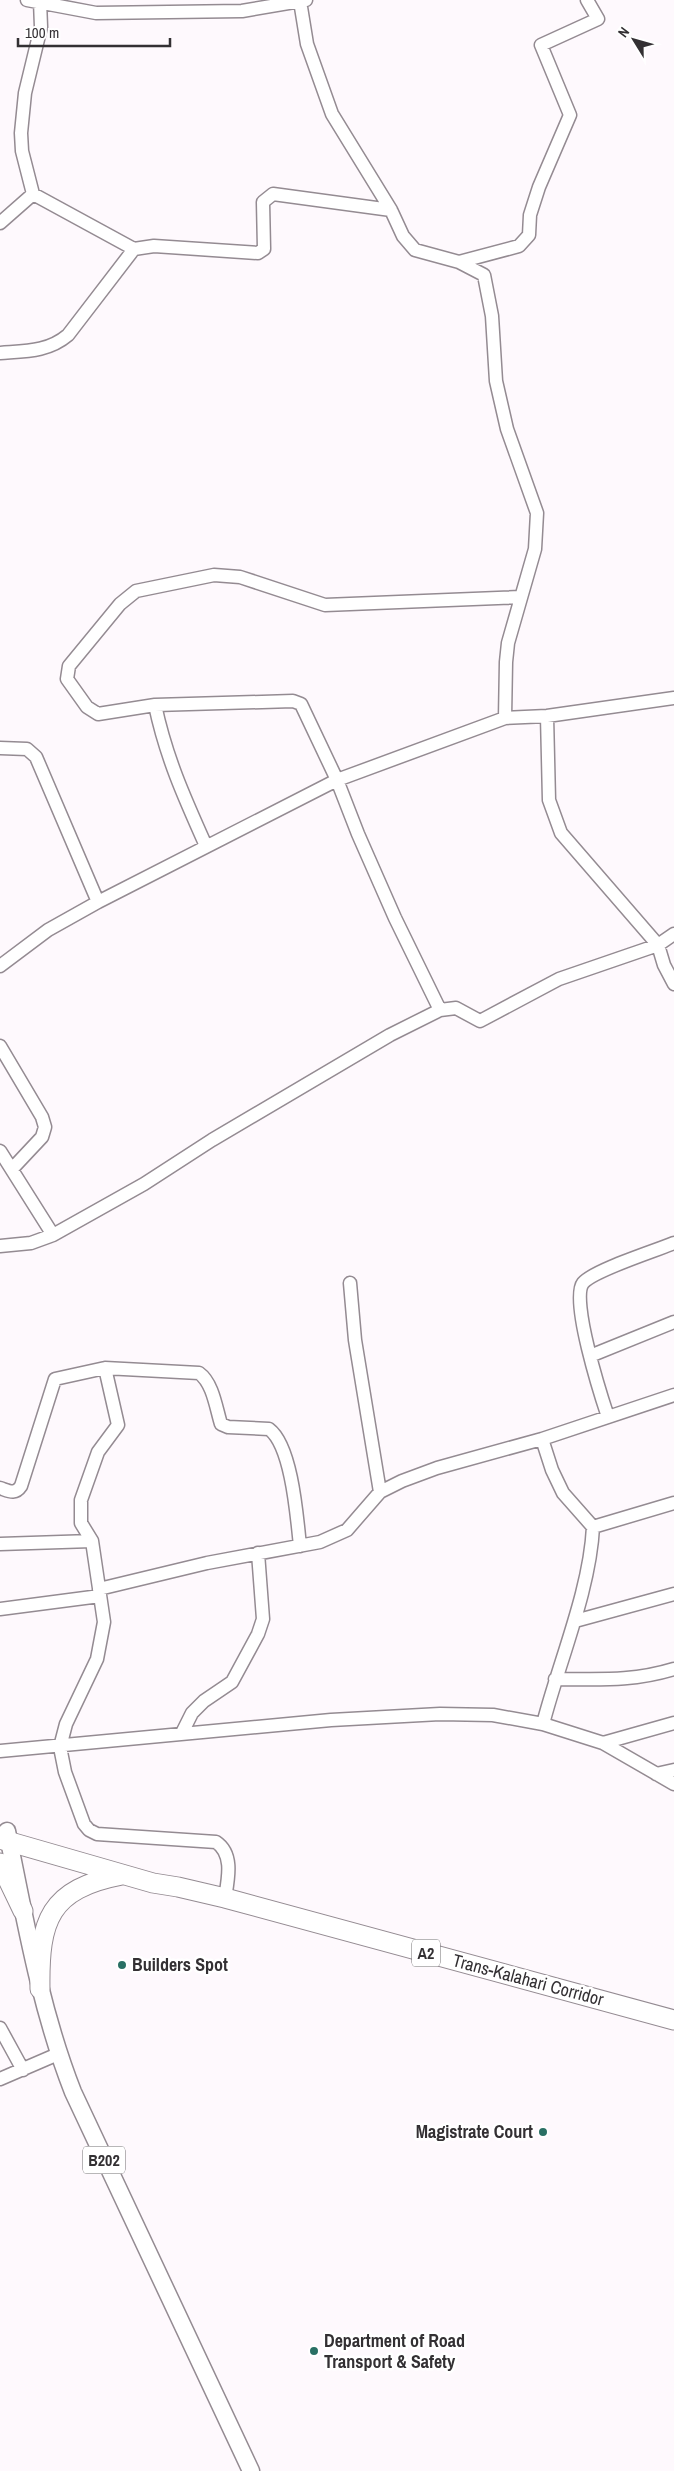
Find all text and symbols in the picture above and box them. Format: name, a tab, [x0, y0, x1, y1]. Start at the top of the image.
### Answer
scale bar	[18, 15, 170, 47]
north arrow	[609, 15, 659, 65]
text: 100 m	[25, 22, 59, 43]
text: N	[614, 23, 633, 41]
road number: A2	[412, 1940, 440, 1966]
street label: Trans-Kalahari Corridor	[450, 1947, 606, 2012]
place label: Builders Spot	[132, 1952, 228, 1977]
marker: Builders Spot	[116, 1959, 128, 1971]
place label: Magistrate Court	[416, 2119, 533, 2144]
marker: Magistrate Court	[537, 2126, 549, 2138]
road number: B202	[83, 2146, 125, 2174]
place label: Department of Road Transport & Safety	[324, 2328, 465, 2374]
marker: Department of Road Transport & Safety	[308, 2345, 320, 2357]

